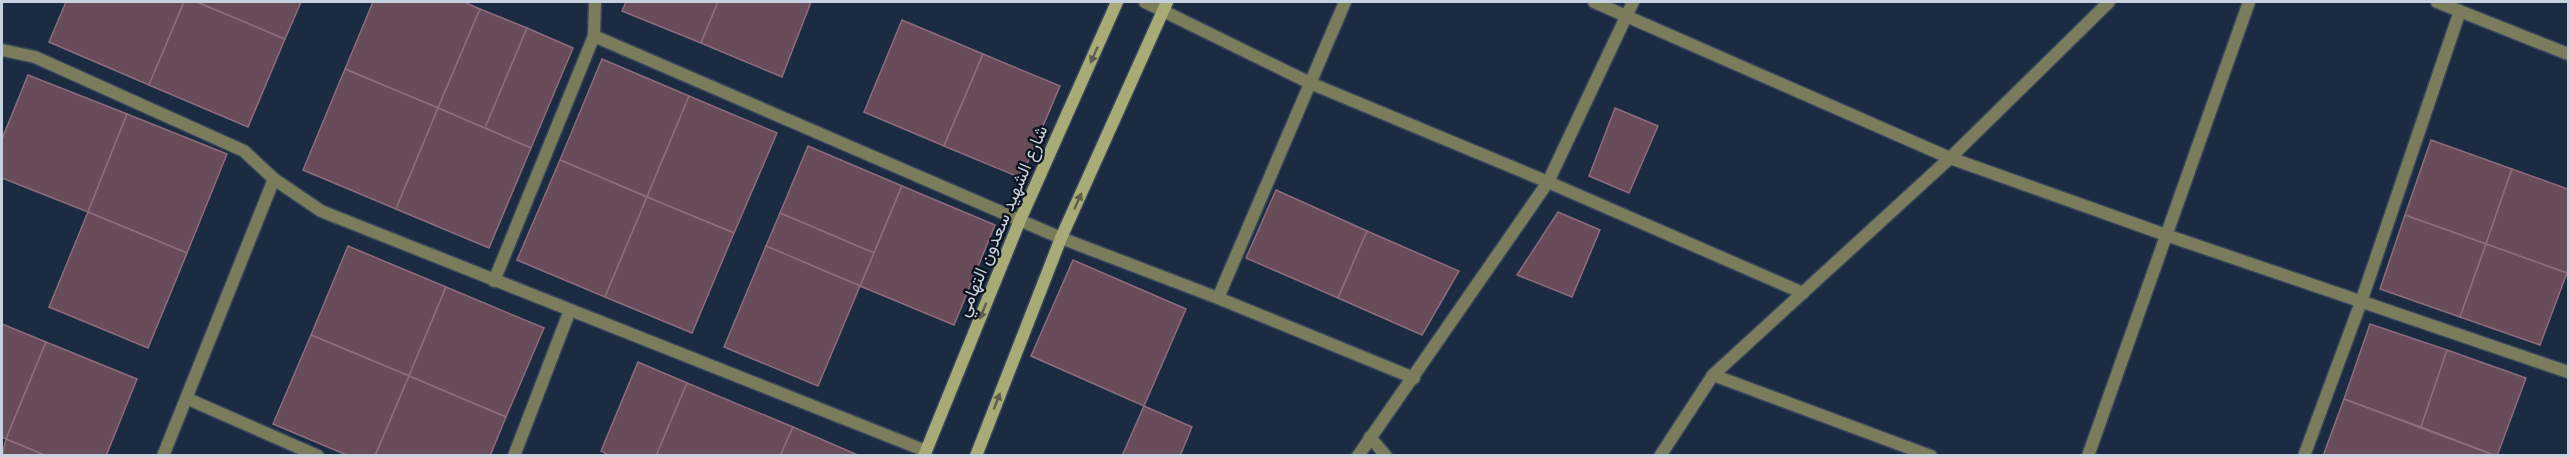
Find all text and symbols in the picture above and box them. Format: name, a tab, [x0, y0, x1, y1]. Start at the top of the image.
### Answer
one-way arrow	[1089, 46, 1098, 63]
street label: شارع الشهيد سعدون التهامي	[950, 121, 1056, 321]
one-way arrow	[1073, 191, 1083, 209]
one-way arrow	[978, 302, 987, 320]
one-way arrow	[993, 392, 1002, 410]

